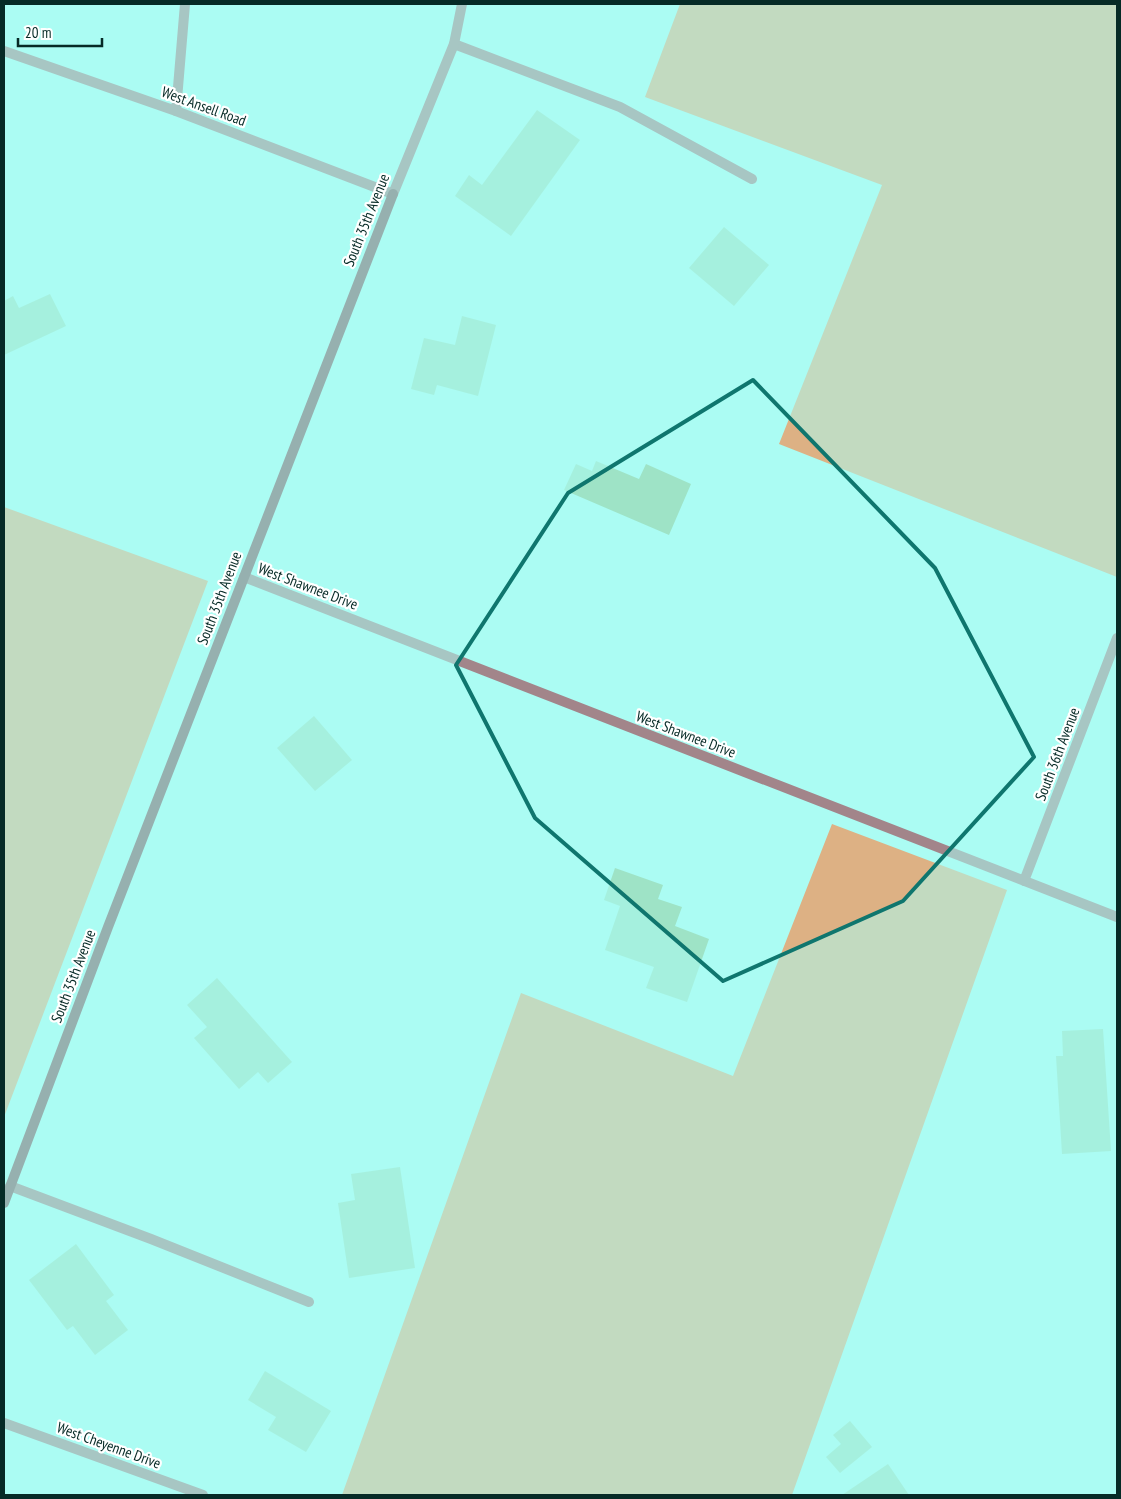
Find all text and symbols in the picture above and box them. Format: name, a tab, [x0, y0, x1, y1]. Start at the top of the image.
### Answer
scale bar	[18, 15, 101, 47]
text: 20 m	[25, 23, 51, 42]
street label: West Ansell Road	[159, 82, 249, 130]
street label: South 35th Avenue	[339, 171, 393, 269]
street label: South 35th Avenue	[193, 549, 245, 647]
street label: West Shawnee Drive	[255, 558, 361, 614]
street label: South 36th Avenue	[1031, 705, 1083, 803]
street label: West Shawnee Drive	[633, 706, 739, 762]
street label: South 35th Avenue	[47, 927, 99, 1025]
street label: West Cheyenne Drive	[54, 1417, 164, 1473]

